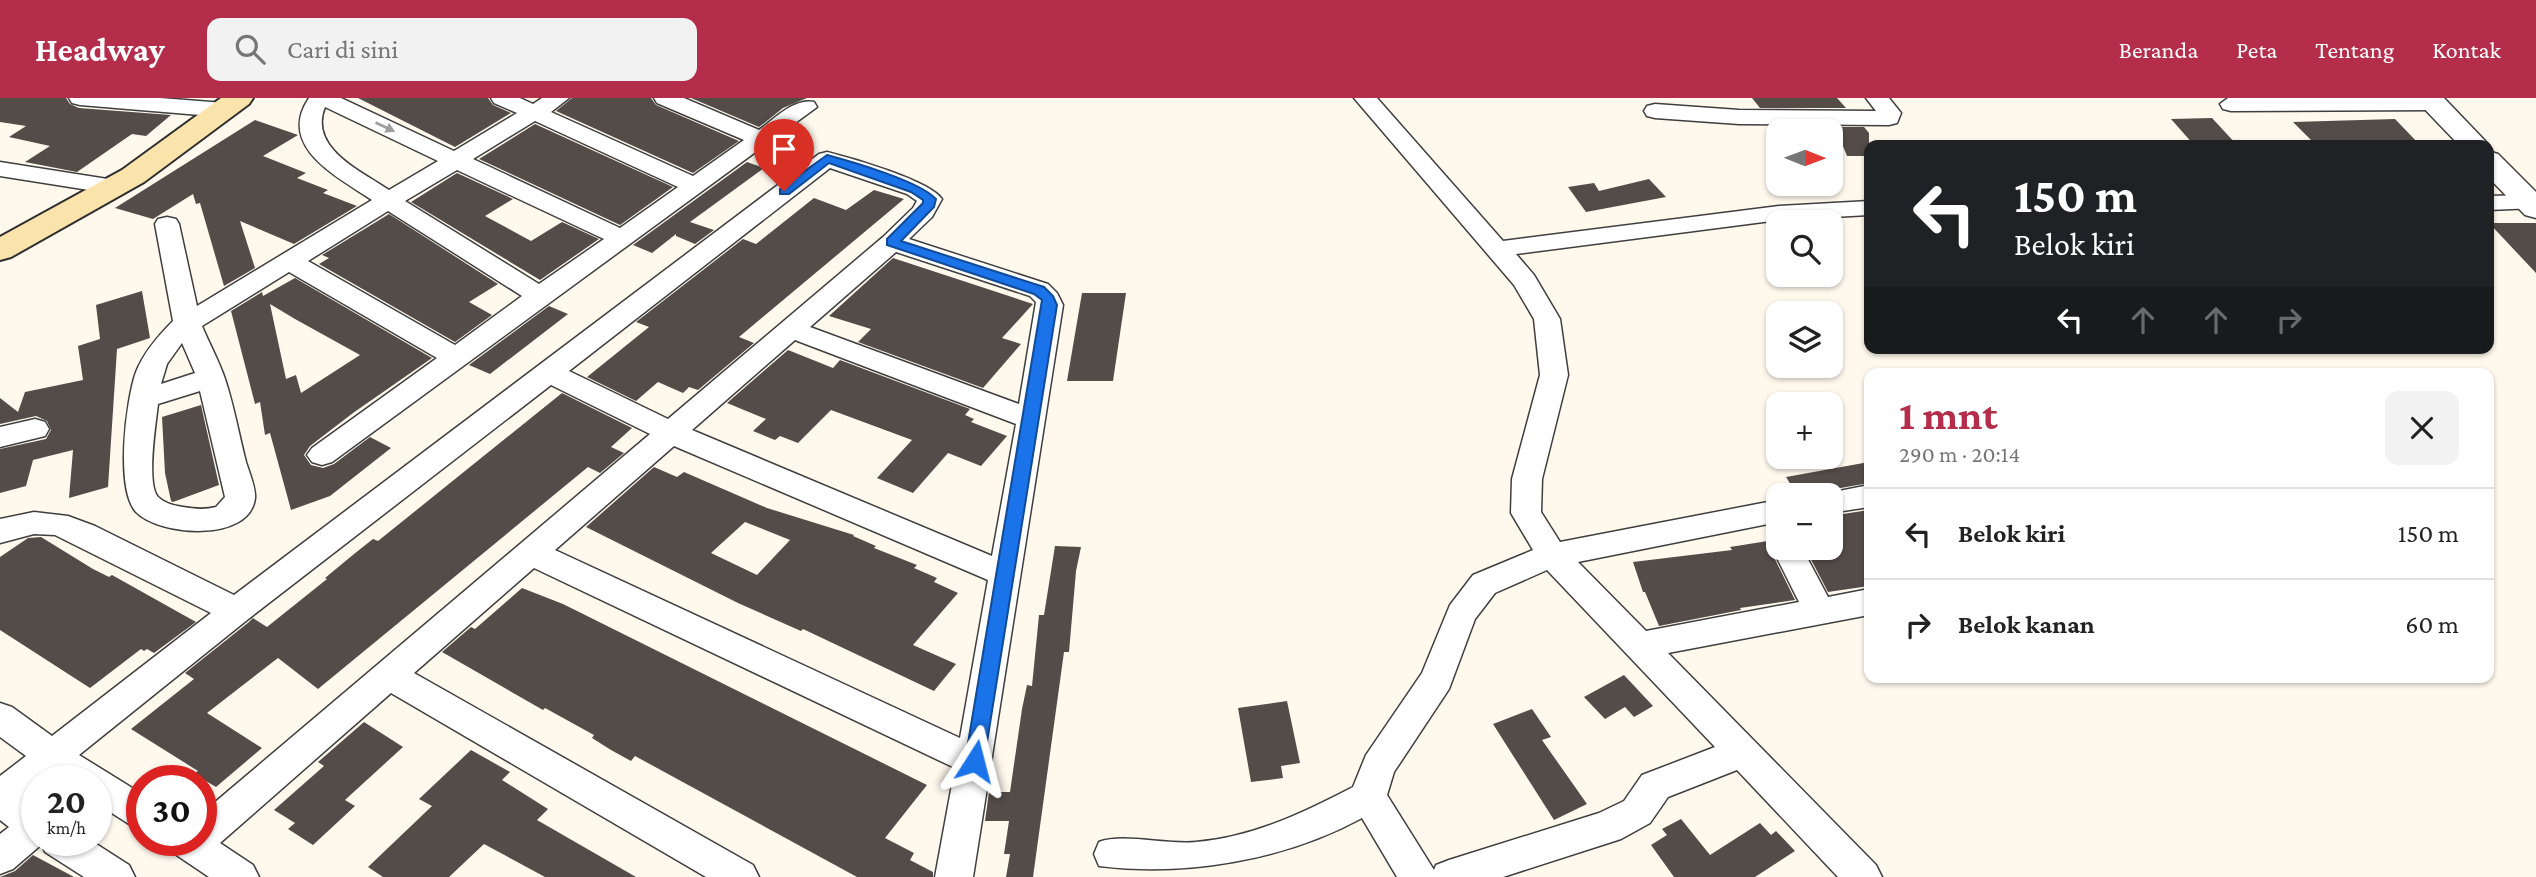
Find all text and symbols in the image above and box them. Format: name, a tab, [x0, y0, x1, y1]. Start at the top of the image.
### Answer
search box	[207, 18, 697, 81]
icon: search	[231, 30, 269, 68]
text: Headway	[35, 31, 165, 68]
text: Cari di sini	[287, 35, 398, 64]
text: Beranda	[2119, 36, 2198, 63]
text: Peta	[2236, 36, 2277, 63]
text: Tentang	[2315, 36, 2394, 63]
text: Kontak	[2432, 36, 2501, 63]
pin	[754, 119, 814, 191]
north arrow	[1766, 119, 1843, 196]
map controls	[1766, 119, 1843, 560]
one-way arrow	[375, 121, 395, 132]
icon: arrive	[765, 130, 803, 168]
icon: left	[1899, 168, 1990, 259]
text: 150 m	[2014, 168, 2137, 223]
button: search	[1766, 210, 1843, 287]
text: Belok kiri	[2014, 226, 2135, 262]
button: layers	[1766, 301, 1843, 378]
icon: left	[2051, 301, 2089, 339]
icon: ahead	[2124, 301, 2162, 339]
icon: ahead	[2197, 301, 2235, 339]
icon: right	[2270, 301, 2308, 339]
text: 1 mnt	[1899, 391, 1998, 438]
button: close	[2385, 391, 2459, 465]
button: +	[1766, 392, 1843, 469]
text: 290 m · 20:14	[1899, 441, 2020, 467]
button: −	[1766, 483, 1843, 560]
icon: left	[1899, 515, 1937, 553]
text: Belok kiri	[1958, 519, 2065, 548]
text: 150 m	[2398, 519, 2459, 548]
icon: right	[1899, 606, 1937, 644]
text: Belok kanan	[1958, 610, 2095, 639]
text: 60 m	[2405, 610, 2459, 639]
position arrow	[938, 724, 1012, 798]
speed limit sign: 30	[126, 765, 217, 856]
text: 20	[47, 782, 86, 821]
text: km/h	[47, 818, 86, 838]

